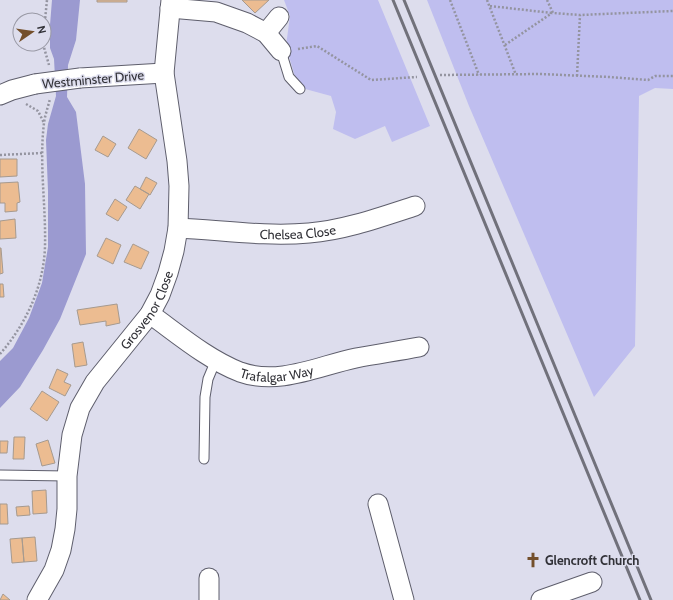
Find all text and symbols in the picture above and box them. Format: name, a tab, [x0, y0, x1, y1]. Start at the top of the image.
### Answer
north arrow	[12, 12, 52, 52]
text: N	[34, 24, 49, 35]
street label: Westminster Drive	[41, 67, 145, 91]
street label: Chelsea Close	[259, 221, 337, 242]
street label: Grosvenor Close	[117, 268, 176, 352]
street label: Trafalgar Way	[238, 362, 316, 385]
church icon: Glencroft Church	[524, 551, 542, 569]
place label: Glencroft Church	[545, 552, 639, 568]

